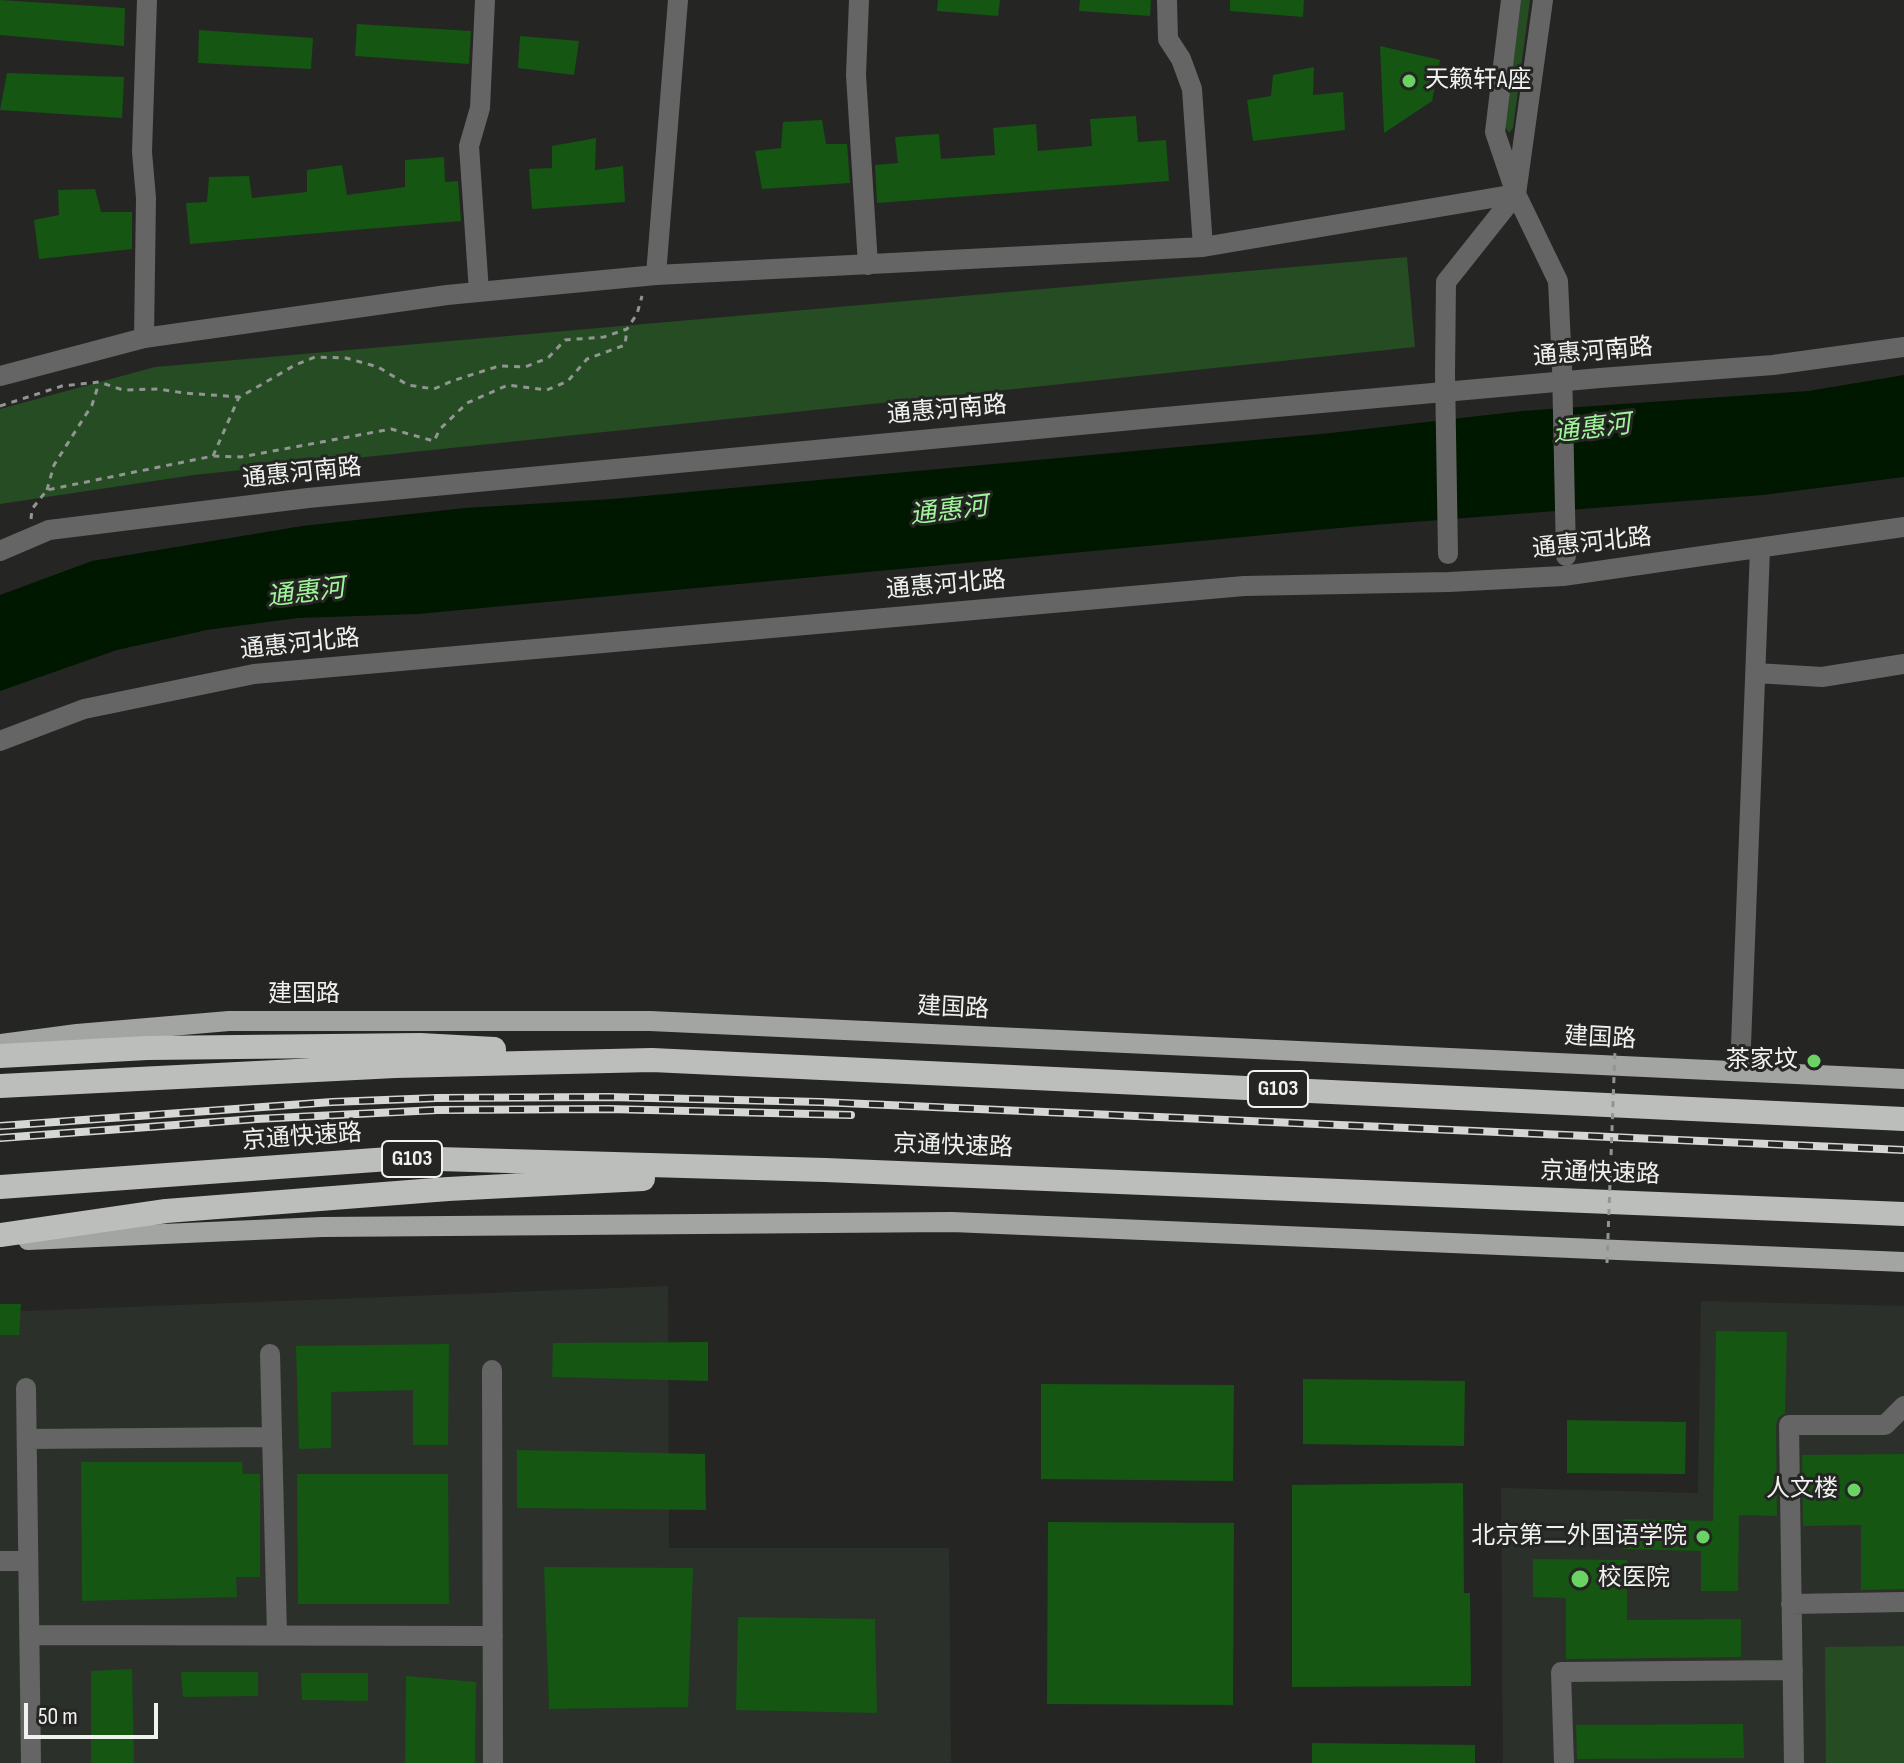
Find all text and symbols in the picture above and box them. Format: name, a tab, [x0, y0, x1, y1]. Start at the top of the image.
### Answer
place label: 天籁轩A座	[1425, 67, 1531, 95]
marker: 天籁轩A座	[1400, 72, 1418, 90]
street label: 通惠河南路	[1532, 333, 1654, 373]
street label: 通惠河南路	[886, 391, 1008, 431]
water label: 通惠河	[1551, 410, 1633, 450]
street label: 通惠河南路	[241, 453, 363, 495]
water label: 通惠河	[908, 492, 990, 532]
street label: 通惠河北路	[1531, 523, 1653, 565]
street label: 通惠河北路	[885, 566, 1007, 606]
water label: 通惠河	[265, 574, 347, 614]
street label: 通惠河北路	[239, 624, 361, 666]
street label: 建国路	[268, 981, 340, 1009]
street label: 建国路	[916, 993, 990, 1025]
street label: 建国路	[1563, 1023, 1637, 1055]
place label: 茶家坟	[1726, 1047, 1798, 1075]
marker: 茶家坟	[1805, 1052, 1823, 1070]
road number: G103	[1248, 1071, 1308, 1107]
street label: 京通快速路	[241, 1119, 363, 1157]
street label: 京通快速路	[893, 1131, 1013, 1163]
road number: G103	[382, 1141, 442, 1177]
street label: 京通快速路	[1540, 1158, 1660, 1190]
place label: 人文楼	[1766, 1476, 1838, 1504]
marker: 人文楼	[1845, 1481, 1863, 1499]
place label: 北京第二外国语学院	[1471, 1523, 1687, 1551]
marker: 北京第二外国语学院	[1694, 1528, 1712, 1546]
place label: 校医院	[1598, 1565, 1670, 1593]
marker: 校医院	[1569, 1568, 1591, 1590]
scale bar	[28, 1687, 162, 1737]
text: 50 m	[38, 1702, 78, 1731]

